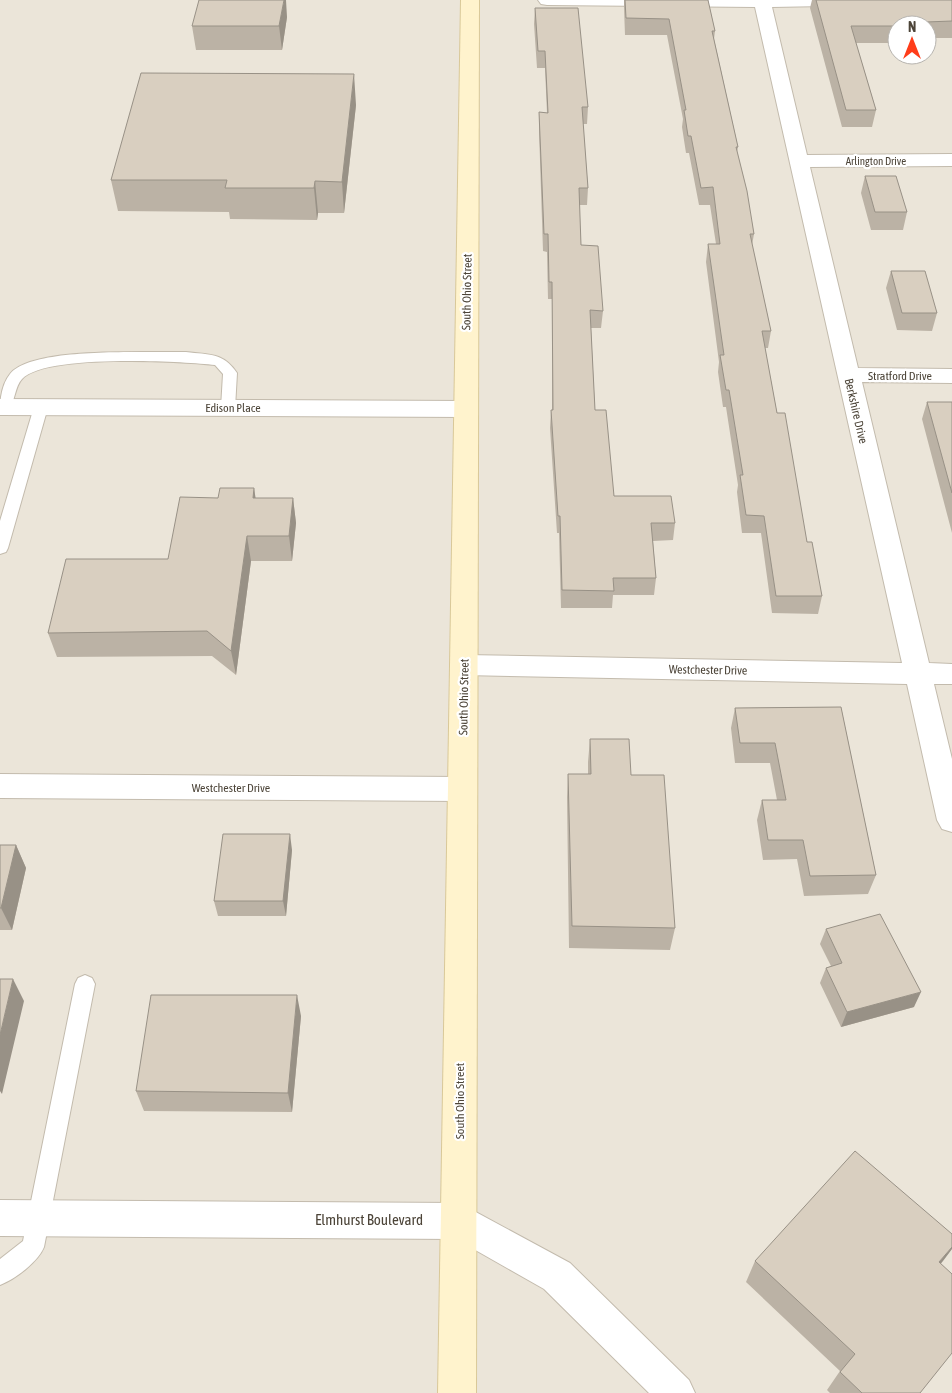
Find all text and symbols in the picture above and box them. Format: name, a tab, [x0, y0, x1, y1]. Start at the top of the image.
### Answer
north arrow	[887, 15, 937, 65]
text: N	[908, 19, 916, 35]
street label: Arlington Drive	[846, 155, 906, 167]
street label: South Ohio Street	[459, 253, 475, 330]
street label: Stratford Drive	[868, 369, 932, 383]
street label: Berkshire Drive	[842, 377, 870, 445]
street label: Edison Place	[205, 401, 261, 415]
street label: South Ohio Street	[456, 658, 472, 735]
street label: Westchester Drive	[669, 662, 747, 678]
street label: Westchester Drive	[192, 781, 270, 795]
street label: South Ohio Street	[453, 1062, 467, 1139]
street label: Elmhurst Boulevard	[315, 1211, 423, 1228]

